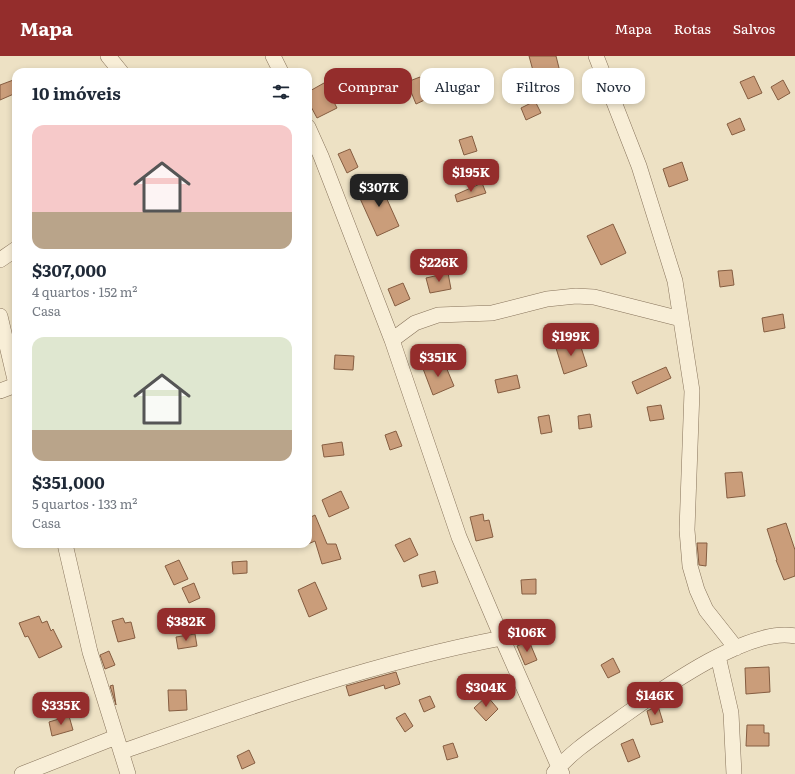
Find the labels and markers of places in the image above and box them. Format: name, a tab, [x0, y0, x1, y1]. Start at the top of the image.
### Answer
pin: $195K	[443, 159, 499, 193]
pin: $307K	[351, 174, 407, 208]
pin: $226K	[411, 249, 467, 283]
pin: $199K	[543, 323, 599, 357]
pin: $351K	[410, 344, 466, 378]
pin: $382K	[158, 608, 214, 642]
pin: $106K	[499, 619, 555, 653]
pin: $304K	[458, 674, 514, 708]
pin: $146K	[627, 682, 683, 716]
pin: $335K	[33, 692, 89, 726]

